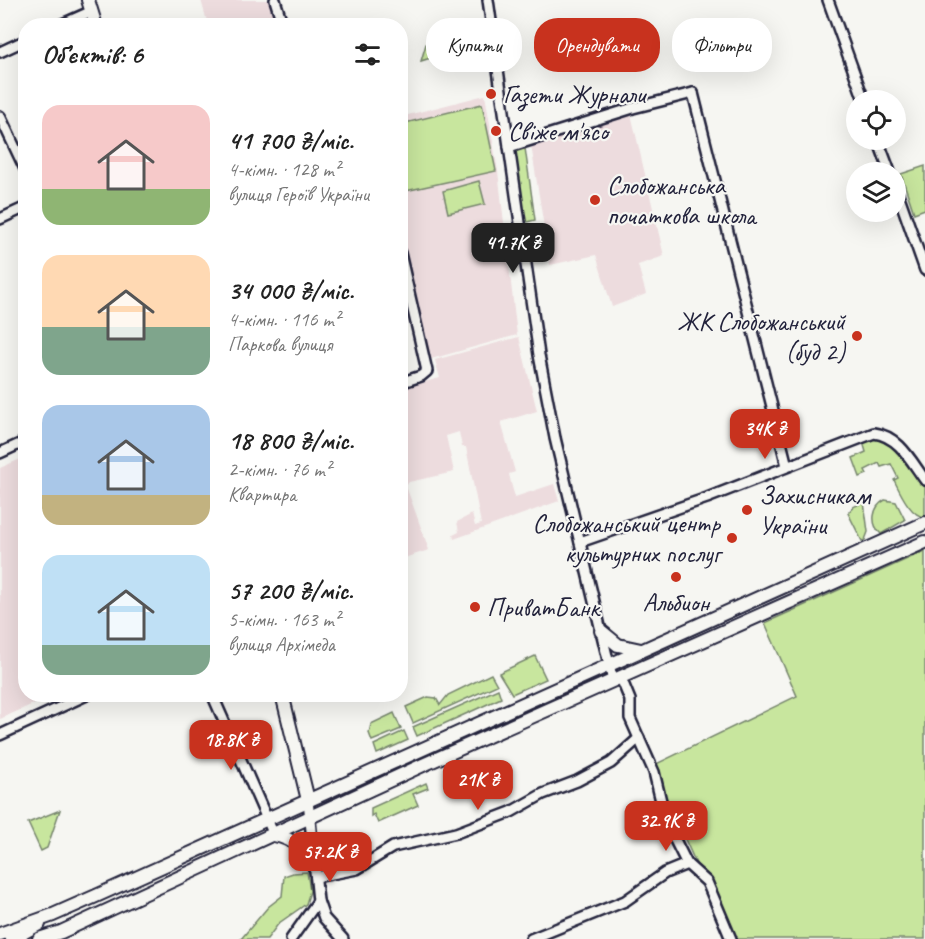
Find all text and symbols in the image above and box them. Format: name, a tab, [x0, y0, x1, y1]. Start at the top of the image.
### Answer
chip: Купити	[426, 18, 522, 72]
chip: Орендувати	[534, 18, 660, 72]
chip: Фільтри	[672, 18, 772, 72]
text: Об’єктів: 6	[42, 38, 143, 71]
icon: filters	[351, 38, 384, 71]
place label: Газети Журнали	[503, 78, 648, 112]
marker: Газети Журнали	[484, 87, 498, 101]
map controls	[846, 90, 906, 222]
button: locate	[846, 90, 906, 150]
place label: Свіже м'ясо	[508, 115, 611, 148]
text: 41 700 ₴/міс.	[228, 124, 353, 157]
marker: Свіже м'ясо	[489, 124, 503, 138]
icon: home	[90, 129, 162, 201]
text: 4-кімн. · 128 m²	[228, 157, 340, 182]
button: layers	[846, 162, 906, 222]
place label: Cлобожанська початкова школа	[607, 169, 758, 232]
text: вулиця Героїв України	[228, 182, 369, 207]
marker: Cлобожанська початкова школа	[588, 193, 602, 207]
pin: 41.7K ₴	[458, 223, 568, 274]
text: 41.7K ₴	[485, 230, 541, 255]
text: 34 000 ₴/міс.	[228, 274, 354, 307]
icon: home	[90, 279, 162, 351]
place label: ЖК Слобожанський (буд 2)	[677, 305, 847, 368]
text: 4-кімн. · 116 m²	[228, 307, 340, 332]
marker: ЖК Слобожанський (буд 2)	[850, 329, 864, 343]
text: Паркова вулиця	[228, 332, 332, 357]
pin: 34K ₴	[723, 409, 807, 460]
text: 34K ₴	[744, 416, 786, 441]
text: 18 800 ₴/міс.	[228, 424, 354, 457]
icon: home	[90, 429, 162, 501]
text: 2-кімн. · 76 m²	[228, 457, 331, 482]
place label: Захисникам України	[759, 479, 872, 542]
text: Квартира	[228, 482, 296, 507]
marker: Захисникам України	[740, 503, 754, 517]
place label: Слобожанський центр культурних послуг	[533, 507, 724, 570]
marker: Слобожанський центр культурних послуг	[725, 531, 739, 545]
marker: Альбион	[669, 570, 683, 584]
text: 57 200 ₴/міс.	[228, 574, 353, 607]
icon: home	[90, 579, 162, 651]
place label: Альбион	[643, 586, 710, 619]
place label: ПриватБанк	[487, 591, 601, 624]
marker: ПриватБанк	[468, 600, 482, 614]
text: 5-кімн. · 163 m²	[228, 607, 340, 632]
text: вулиця Архімеда	[228, 632, 335, 657]
pin: 18.8K ₴	[176, 720, 286, 771]
text: 18.8K ₴	[203, 727, 259, 752]
pin: 21K ₴	[436, 760, 520, 811]
text: 21K ₴	[457, 767, 499, 792]
pin: 32.9K ₴	[611, 801, 721, 852]
text: 32.9K ₴	[639, 808, 693, 833]
pin: 57.2K ₴	[275, 832, 385, 883]
text: 57.2K ₴	[303, 839, 357, 864]

